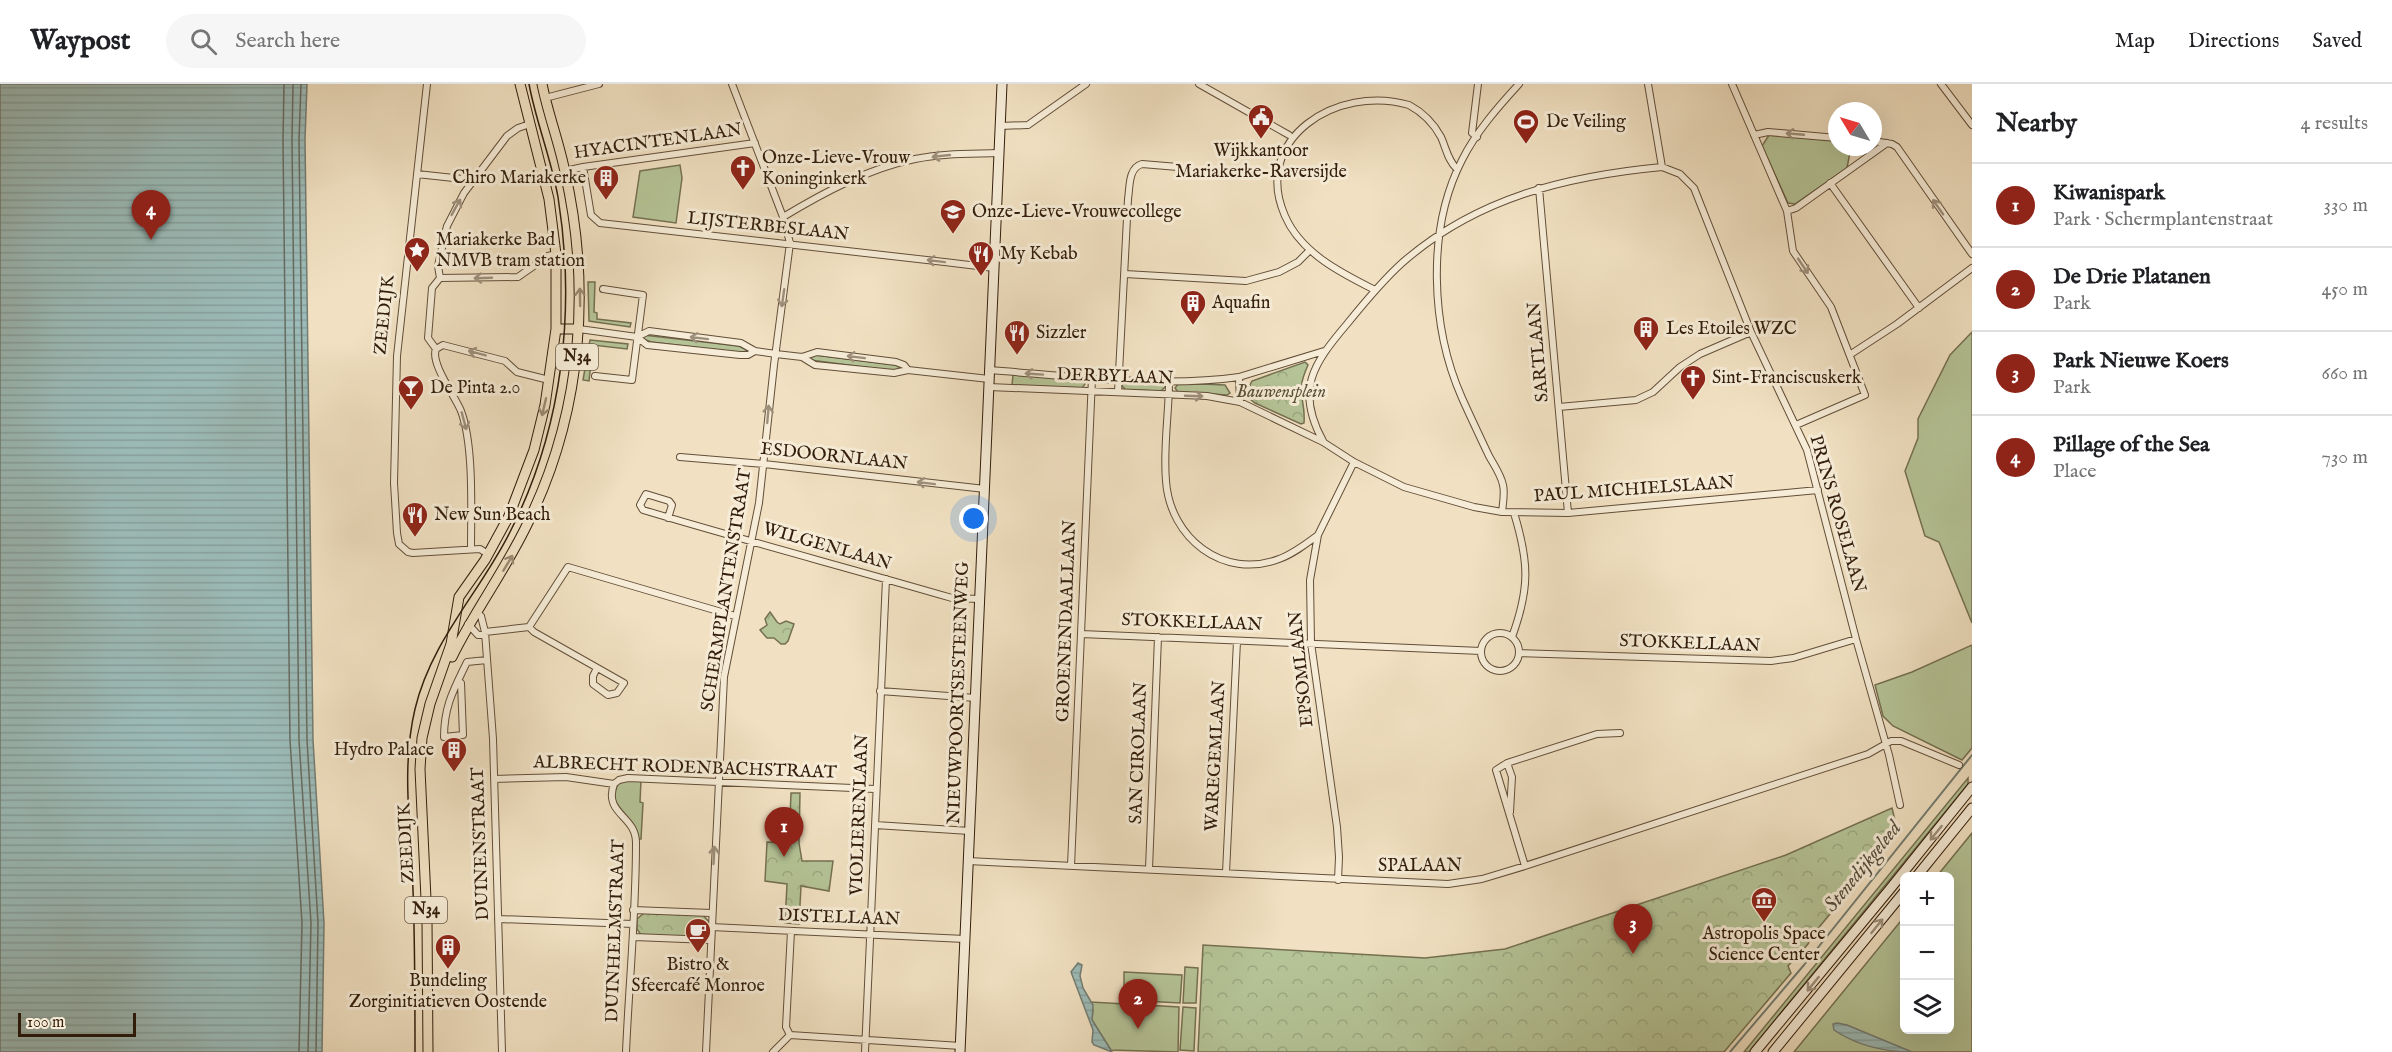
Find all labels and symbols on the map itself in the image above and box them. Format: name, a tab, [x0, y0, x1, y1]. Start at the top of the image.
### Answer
public building icon: Wijkkantoor Mariakerke-Raversijde	[1246, 102, 1276, 140]
north arrow	[1828, 102, 1882, 156]
sports icon: De Veiling	[1511, 107, 1541, 145]
place label: De Veiling	[1546, 111, 1626, 134]
street label: HYACINTENLAAN	[573, 119, 744, 165]
one-way arrow	[1786, 128, 1806, 139]
place label: Wijkkantoor Mariakerke-Raversijde	[1175, 140, 1347, 184]
place label: Onze-Lieve-Vrouw Koninginkerk	[762, 147, 911, 191]
one-way arrow	[931, 151, 951, 162]
church icon: Onze-Lieve-Vrouw Koninginkerk	[728, 153, 758, 191]
building icon: Chiro Mariakerke	[591, 163, 621, 201]
place label: Chiro Mariakerke	[453, 167, 586, 190]
pin: 4	[132, 190, 170, 240]
school or university icon: Onze-Lieve-Vrouwecollege	[938, 197, 968, 235]
one-way arrow	[451, 199, 462, 217]
one-way arrow	[1932, 199, 1944, 215]
place label: Onze-Lieve-Vrouwecollege	[972, 201, 1182, 224]
street label: LIJSTERBESLAAN	[686, 207, 850, 247]
place label: Mariakerke Bad NMVB tram station	[436, 229, 585, 273]
place icon: Mariakerke Bad NMVB tram station	[402, 235, 432, 273]
restaurant icon: My Kebab	[966, 239, 996, 277]
place label: My Kebab	[1000, 243, 1078, 266]
one-way arrow	[927, 256, 946, 267]
one-way arrow	[1797, 257, 1809, 274]
street label: ZEEDIJK	[369, 273, 401, 356]
one-way arrow	[474, 273, 494, 284]
one-way arrow	[574, 287, 585, 307]
one-way arrow	[778, 288, 789, 308]
building icon: Aquafin	[1178, 288, 1208, 326]
place label: Aquafin	[1211, 292, 1271, 315]
street label: SARTLAAN	[1523, 300, 1555, 403]
building icon: Les Etoiles WZC	[1631, 314, 1661, 352]
restaurant icon: Sizzler	[1002, 318, 1032, 356]
place label: Les Etoiles WZC	[1666, 318, 1797, 341]
place label: Sizzler	[1036, 322, 1087, 345]
one-way arrow	[690, 332, 710, 343]
road number: N34	[556, 344, 598, 370]
one-way arrow	[468, 347, 487, 358]
one-way arrow	[847, 351, 867, 362]
street label: DERBYLAAN	[1056, 363, 1174, 391]
church icon: Sint-Franciscuskerk	[1678, 363, 1708, 401]
place label: Sint-Franciscuskerk	[1712, 367, 1862, 390]
one-way arrow	[1025, 368, 1045, 379]
bar icon: De Pinta 2.0	[396, 373, 426, 411]
place label: De Pinta 2.0	[430, 377, 520, 400]
park label: Bauwensplein	[1236, 381, 1326, 404]
one-way arrow	[1184, 390, 1204, 401]
one-way arrow	[538, 397, 550, 416]
one-way arrow	[763, 404, 774, 424]
one-way arrow	[458, 411, 470, 430]
street label: PRINS ROSELAAN	[1803, 433, 1871, 596]
street label: ESDOORNLAAN	[759, 438, 909, 476]
street label: SCHERMPLANTENSTRAAT	[696, 467, 758, 713]
street label: PAUL MICHIELSLAAN	[1533, 471, 1736, 508]
one-way arrow	[917, 477, 937, 488]
restaurant icon: New Sun Beach	[400, 500, 430, 538]
place label: New Sun Beach	[434, 504, 551, 527]
your location	[959, 504, 988, 533]
street label: WILGENLAAN	[760, 518, 894, 576]
street label: GROENENDAALLAAN	[1052, 519, 1082, 722]
one-way arrow	[502, 555, 514, 572]
street label: NIEUWPOORTSESTEENWEG	[943, 561, 975, 825]
street label: STOKKELLAAN	[1121, 609, 1263, 637]
street label: EPSOMLAAN	[1284, 609, 1320, 728]
street label: STOKKELLAAN	[1619, 630, 1761, 658]
street label: WAREGEMLAAN	[1201, 680, 1231, 832]
street label: SAN CIROLAAN	[1125, 681, 1153, 824]
street label: VIOLIERENLAAN	[846, 734, 874, 897]
building icon: Hydro Palace	[439, 735, 469, 773]
place label: Hydro Palace	[334, 739, 434, 762]
street label: ALBRECHT RODENBACHSTRAAT	[532, 751, 837, 785]
street label: DUINENSTRAAT	[467, 767, 495, 921]
street label: ZEEDIJK	[393, 802, 421, 884]
pin: 1	[764, 808, 804, 857]
water label: Stenedijkgeleed	[1819, 815, 1909, 918]
one-way arrow	[1929, 824, 1942, 840]
street label: DUINHELMSTRAAT	[601, 839, 631, 1023]
one-way arrow	[709, 845, 720, 865]
street label: SPALAAN	[1378, 855, 1462, 878]
museum icon: Astropolis Space Science Center	[1749, 885, 1779, 923]
road number: N34	[405, 897, 447, 923]
street label: DISTELLAAN	[777, 904, 901, 932]
pin: 3	[1614, 904, 1652, 954]
cafe icon: Bistro & Sfeercafé Monroe	[683, 916, 713, 954]
one-way arrow	[1870, 919, 1884, 934]
place label: Astropolis Space Science Center	[1701, 923, 1826, 967]
building icon: Bundeling Zorginitiatieven Oostende	[433, 932, 463, 970]
place label: Bistro & Sfeercafé Monroe	[631, 954, 765, 998]
place label: Bundeling Zorginitiatieven Oostende	[349, 970, 547, 1014]
one-way arrow	[1806, 976, 1819, 992]
pin: 2	[1118, 980, 1158, 1029]
scale bar	[18, 1010, 136, 1038]

